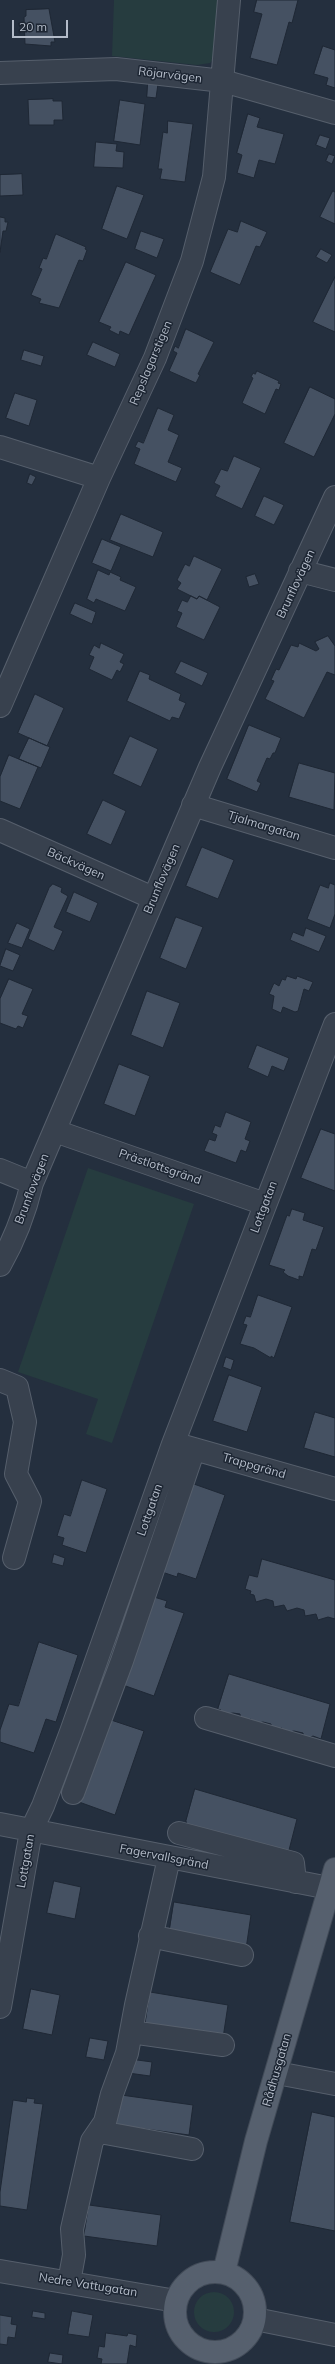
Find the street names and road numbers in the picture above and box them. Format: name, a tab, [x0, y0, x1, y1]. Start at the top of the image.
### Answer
street label: Röjarvägen	[137, 64, 203, 86]
street label: Repslagarstigen	[127, 319, 175, 407]
street label: Brunflovägen	[274, 547, 318, 621]
street label: Tjalmargatan	[226, 808, 302, 844]
street label: Brunflovägen	[141, 842, 183, 916]
street label: Bäckvägen	[45, 845, 107, 883]
street label: Prästlottsgränd	[117, 1146, 203, 1188]
street label: Brunflovägen	[12, 1152, 52, 1226]
street label: Lottgatan	[248, 1179, 280, 1235]
street label: Trappgränd	[221, 1450, 287, 1482]
street label: Lottgatan	[134, 1482, 166, 1538]
street label: Lottgatan	[14, 1833, 38, 1889]
street label: Fagervallsgränd	[118, 1841, 210, 1873]
street label: Rådhusgatan	[260, 2032, 294, 2108]
street label: Nedre Vattugatan	[38, 2270, 138, 2300]

